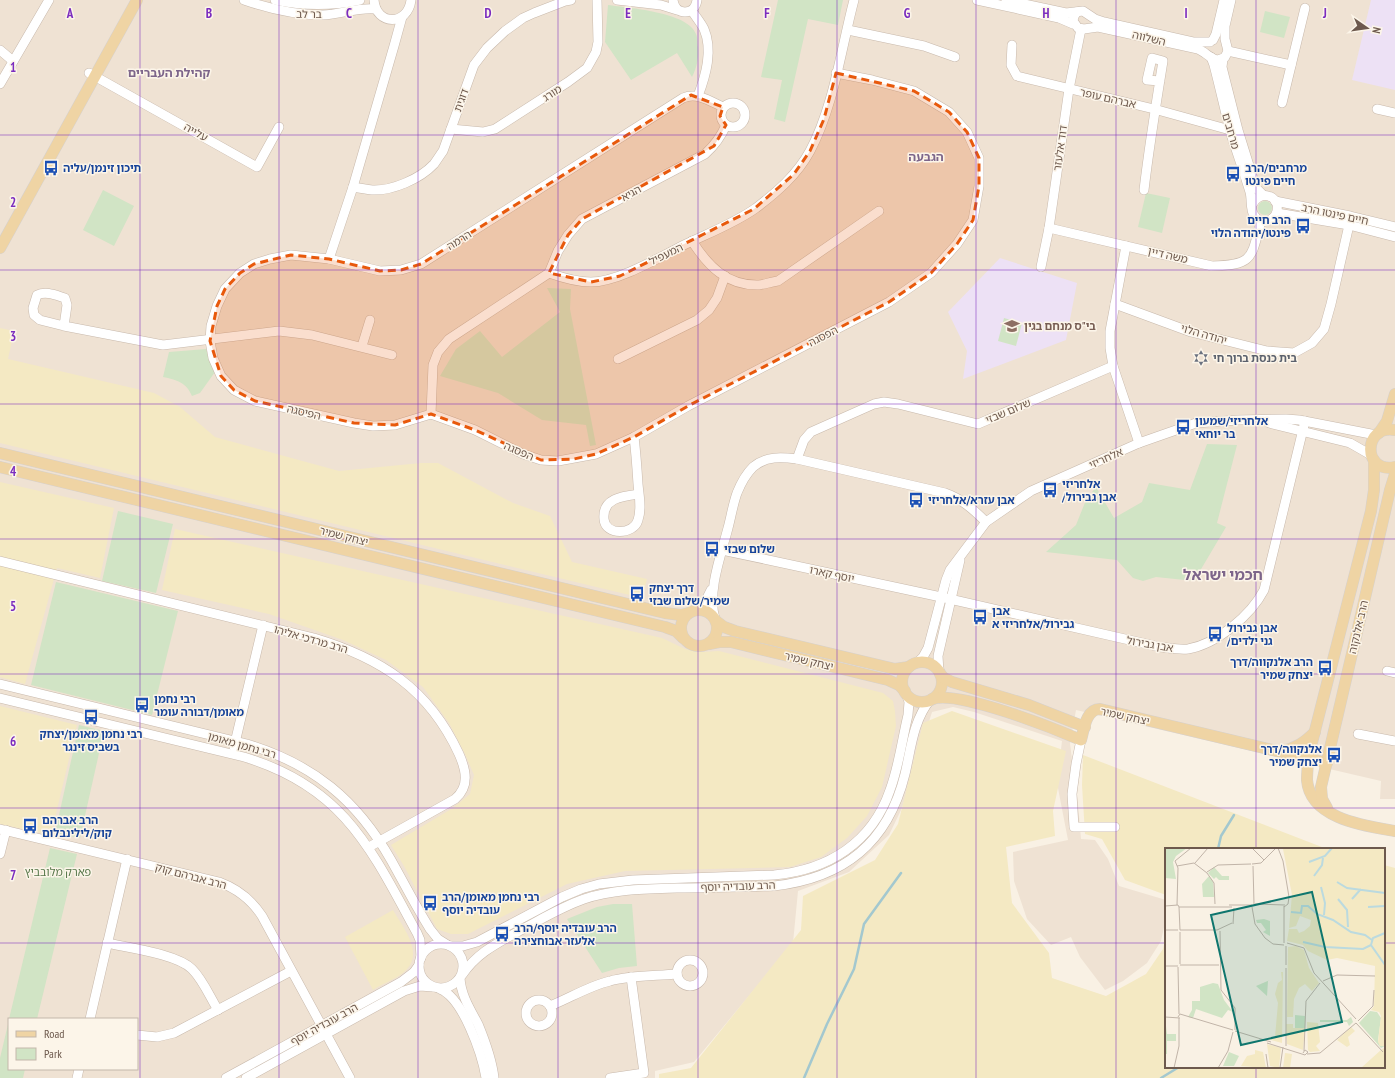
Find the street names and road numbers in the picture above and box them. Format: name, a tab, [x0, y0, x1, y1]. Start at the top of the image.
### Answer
street label: בר לב	[296, 7, 322, 21]
street label: השלווה	[1131, 27, 1167, 49]
street label: מורג	[540, 82, 564, 104]
street label: אברהם עופר	[1078, 85, 1138, 111]
street label: דוגית	[450, 86, 472, 113]
street label: מרחבים	[1219, 111, 1243, 151]
street label: עלייה	[181, 120, 211, 144]
street label: דוד אלעזר	[1050, 124, 1070, 172]
street label: הגיא	[619, 182, 644, 204]
street label: חיים פינטו הרב	[1300, 200, 1370, 228]
street label: הרמה	[444, 227, 474, 253]
street label: המעפיל	[647, 240, 685, 268]
street label: משה דיין	[1147, 244, 1189, 266]
street label: יהודה הלוי	[1179, 321, 1229, 347]
street label: הפסגה	[806, 323, 840, 349]
street label: שלום שבזי	[983, 395, 1033, 427]
street label: הפיסגה	[285, 401, 323, 423]
street label: הפסגה	[502, 438, 536, 464]
street label: אלחריזי	[1087, 444, 1125, 472]
street label: יצחק שמיר	[318, 523, 370, 549]
street label: יוסף קארו	[808, 562, 856, 586]
street label: הרב אלנקוה	[1345, 599, 1371, 655]
street label: הרב מרדכי אליהו	[272, 622, 350, 656]
street label: אבן גבירול	[1125, 633, 1175, 655]
street label: יצחק שמיר	[783, 649, 835, 673]
street label: יצחק שמיר	[1099, 704, 1151, 728]
street label: רבי נחמן מאומן	[206, 729, 278, 761]
street label: הרב אברהם קוק	[154, 860, 228, 892]
street label: הרב עובדיה יוסף	[700, 878, 776, 894]
street label: הרב עובדיה יוסף	[288, 1000, 360, 1048]

